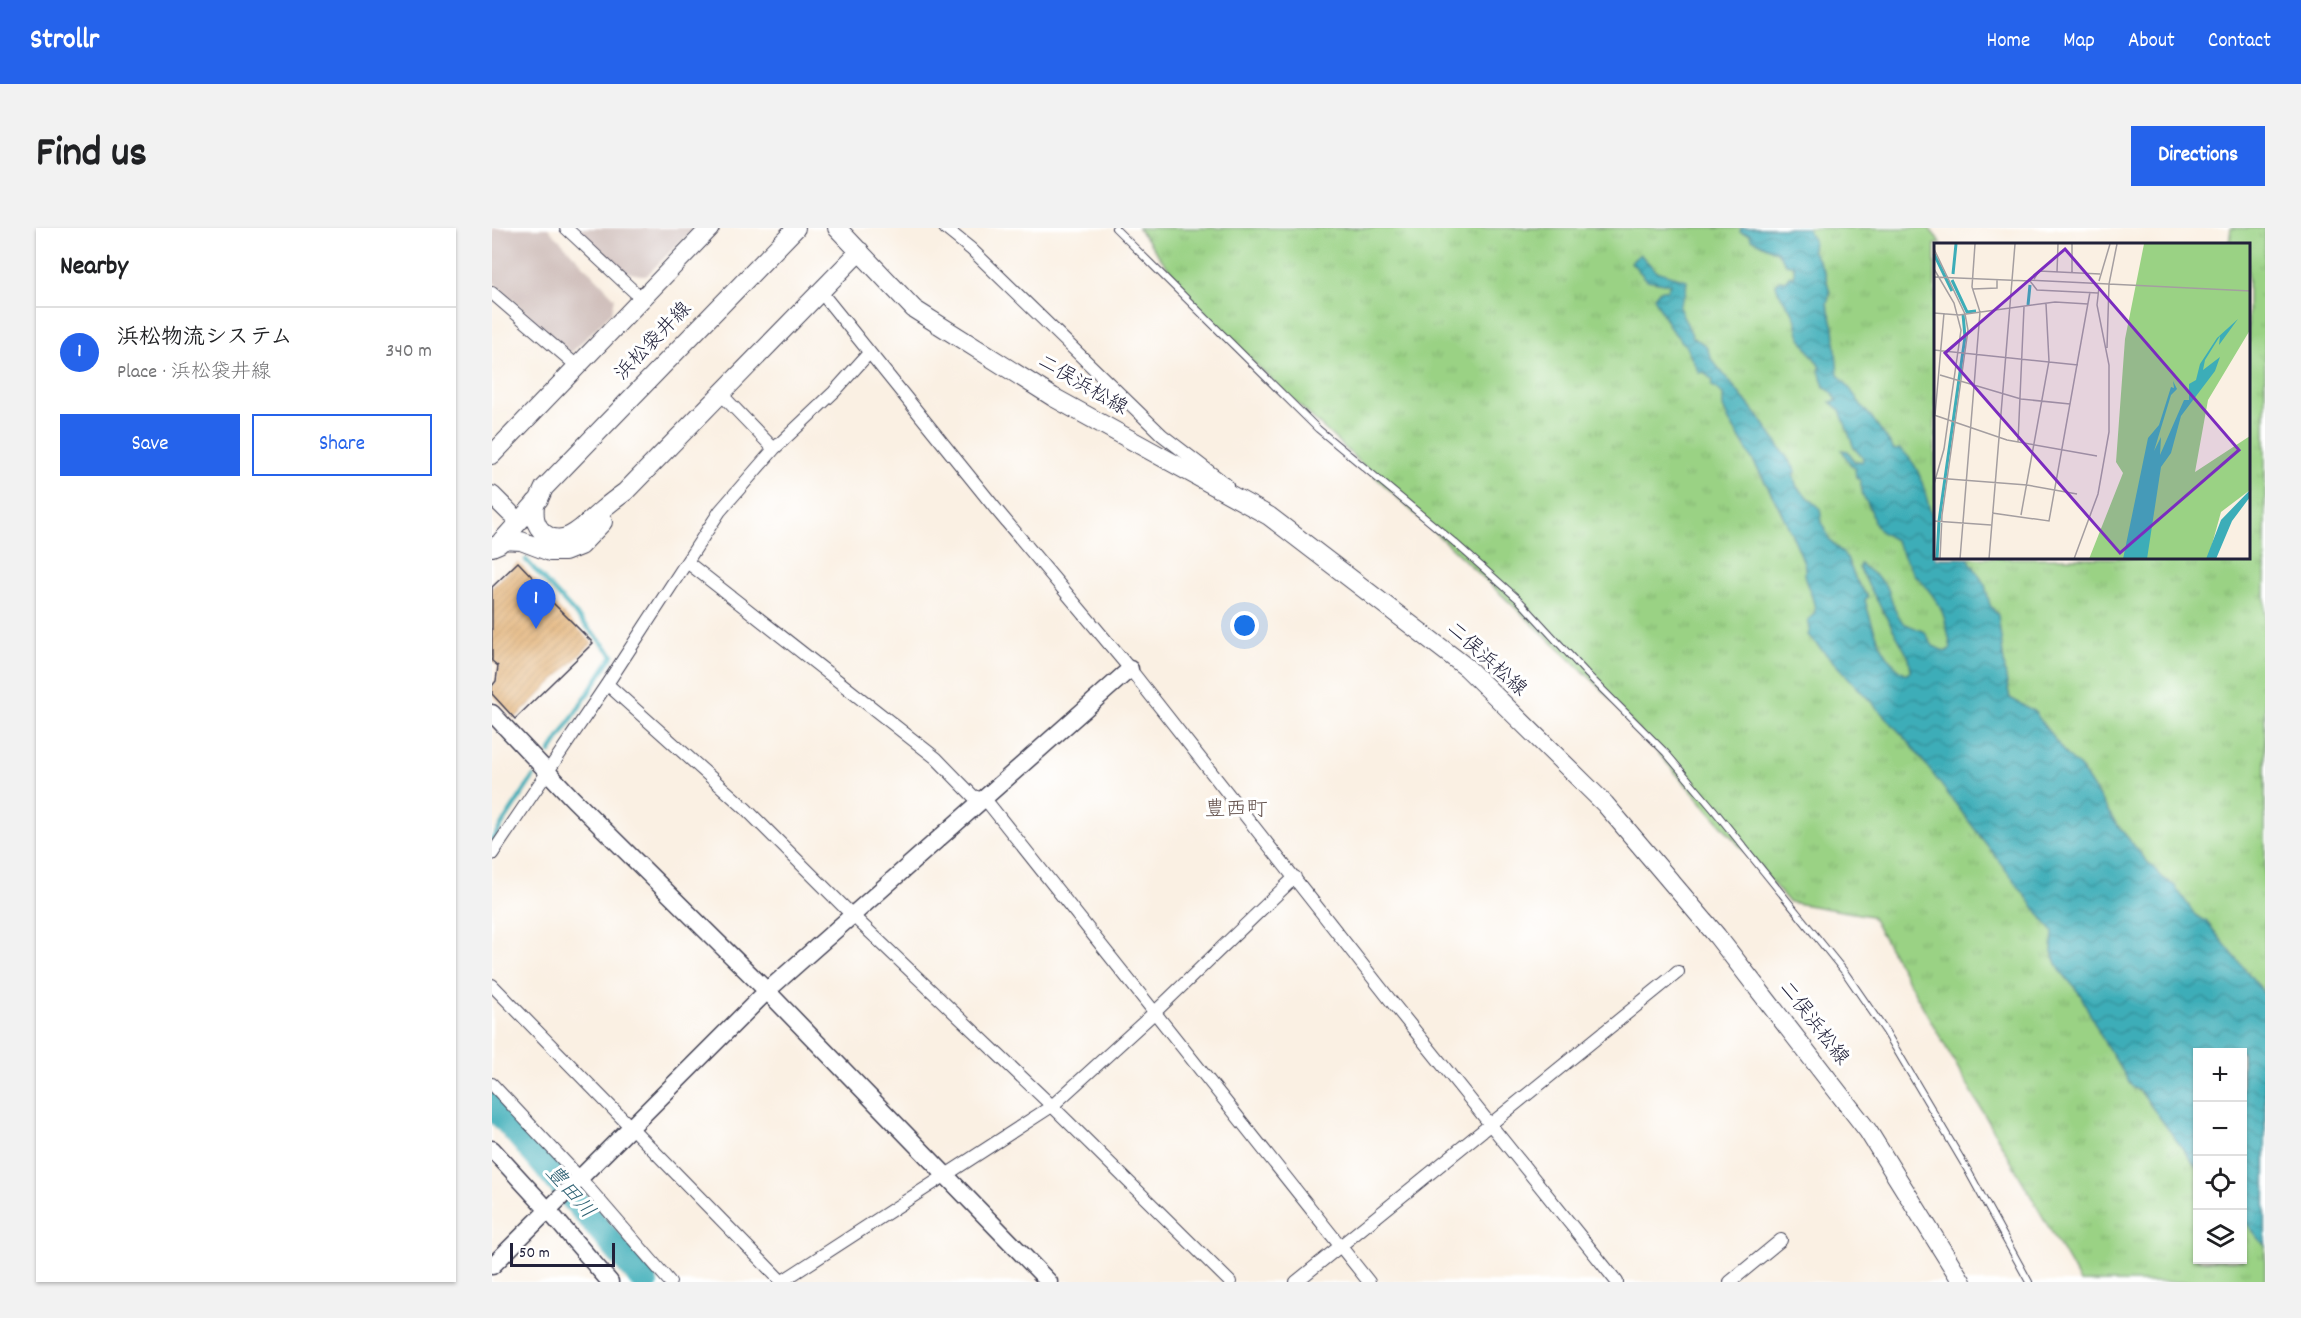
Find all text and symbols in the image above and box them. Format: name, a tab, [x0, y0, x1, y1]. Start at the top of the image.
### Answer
text: Strollr	[30, 22, 99, 62]
text: Home	[1986, 27, 2030, 57]
text: Map	[2063, 27, 2095, 57]
text: About	[2128, 27, 2175, 57]
text: Contact	[2208, 27, 2271, 57]
text: Find us	[36, 126, 147, 186]
button: Directions	[2131, 126, 2265, 186]
inset map	[1934, 243, 2250, 560]
text: Nearby	[60, 249, 128, 286]
street label: 浜松袋井線	[609, 296, 699, 388]
text: 浜松物流システム	[117, 323, 293, 354]
text: 1	[77, 338, 82, 366]
text: 340 m	[386, 338, 432, 366]
street label: 二俣浜松線	[1032, 349, 1132, 423]
text: Place · 浜松袋井線	[117, 359, 271, 387]
button: Save	[60, 414, 240, 476]
button: Share	[252, 414, 432, 476]
pin: 1	[516, 580, 555, 629]
your location	[1230, 611, 1259, 640]
street label: 二俣浜松線	[1439, 616, 1533, 704]
district label: 豊西町	[1205, 796, 1268, 826]
street label: 二俣浜松線	[1771, 976, 1855, 1072]
map controls	[2193, 1048, 2247, 1264]
button: +	[2193, 1048, 2247, 1102]
button: −	[2193, 1102, 2247, 1156]
button: locate	[2193, 1156, 2247, 1210]
water label: 豊田川	[537, 1159, 601, 1227]
button: layers	[2193, 1210, 2247, 1264]
scale bar	[510, 1240, 615, 1268]
text: 50 m	[519, 1242, 550, 1265]

